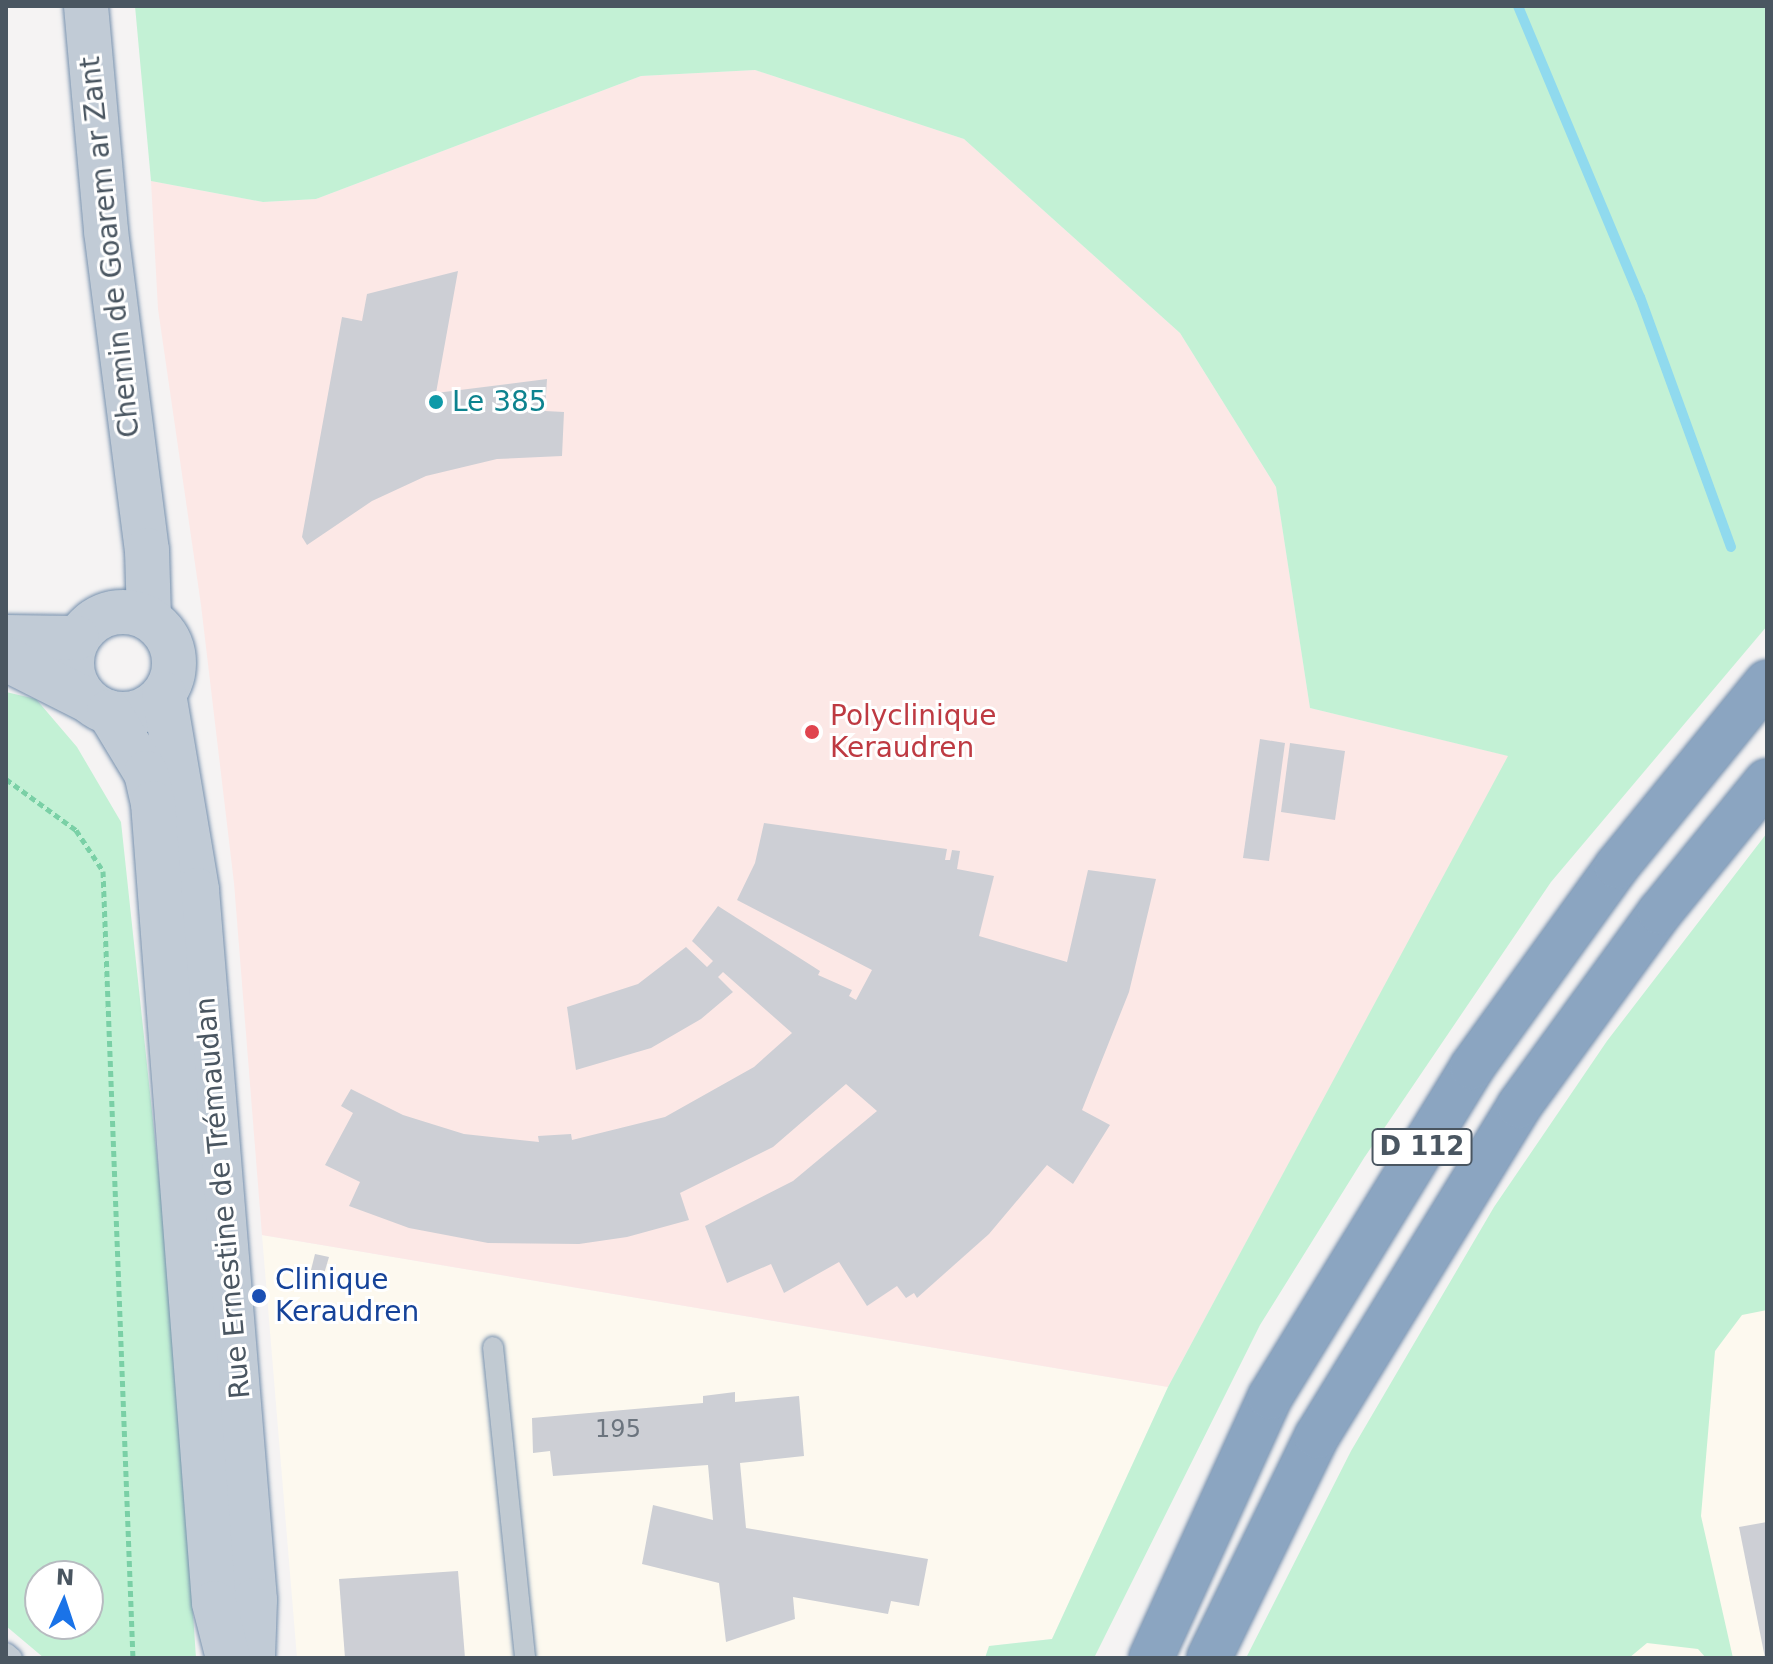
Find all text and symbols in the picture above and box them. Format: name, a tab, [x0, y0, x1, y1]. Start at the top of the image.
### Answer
street label: Chemin de Goarem ar Zant	[73, 55, 147, 439]
place label: Le 385	[452, 385, 547, 419]
marker: Le 385	[427, 393, 445, 411]
place label: Polyclinique Keraudren	[830, 699, 997, 765]
marker: Polyclinique Keraudren	[801, 721, 823, 743]
street label: Rue Ernestine de Trémaudan	[189, 996, 257, 1400]
road number: D 112	[1370, 1125, 1474, 1169]
place label: Clinique Keraudren	[275, 1263, 419, 1329]
marker: Clinique Keraudren	[250, 1287, 268, 1305]
house number: 195	[595, 1416, 641, 1444]
north arrow	[24, 1560, 104, 1640]
text: N	[55, 1565, 75, 1590]

